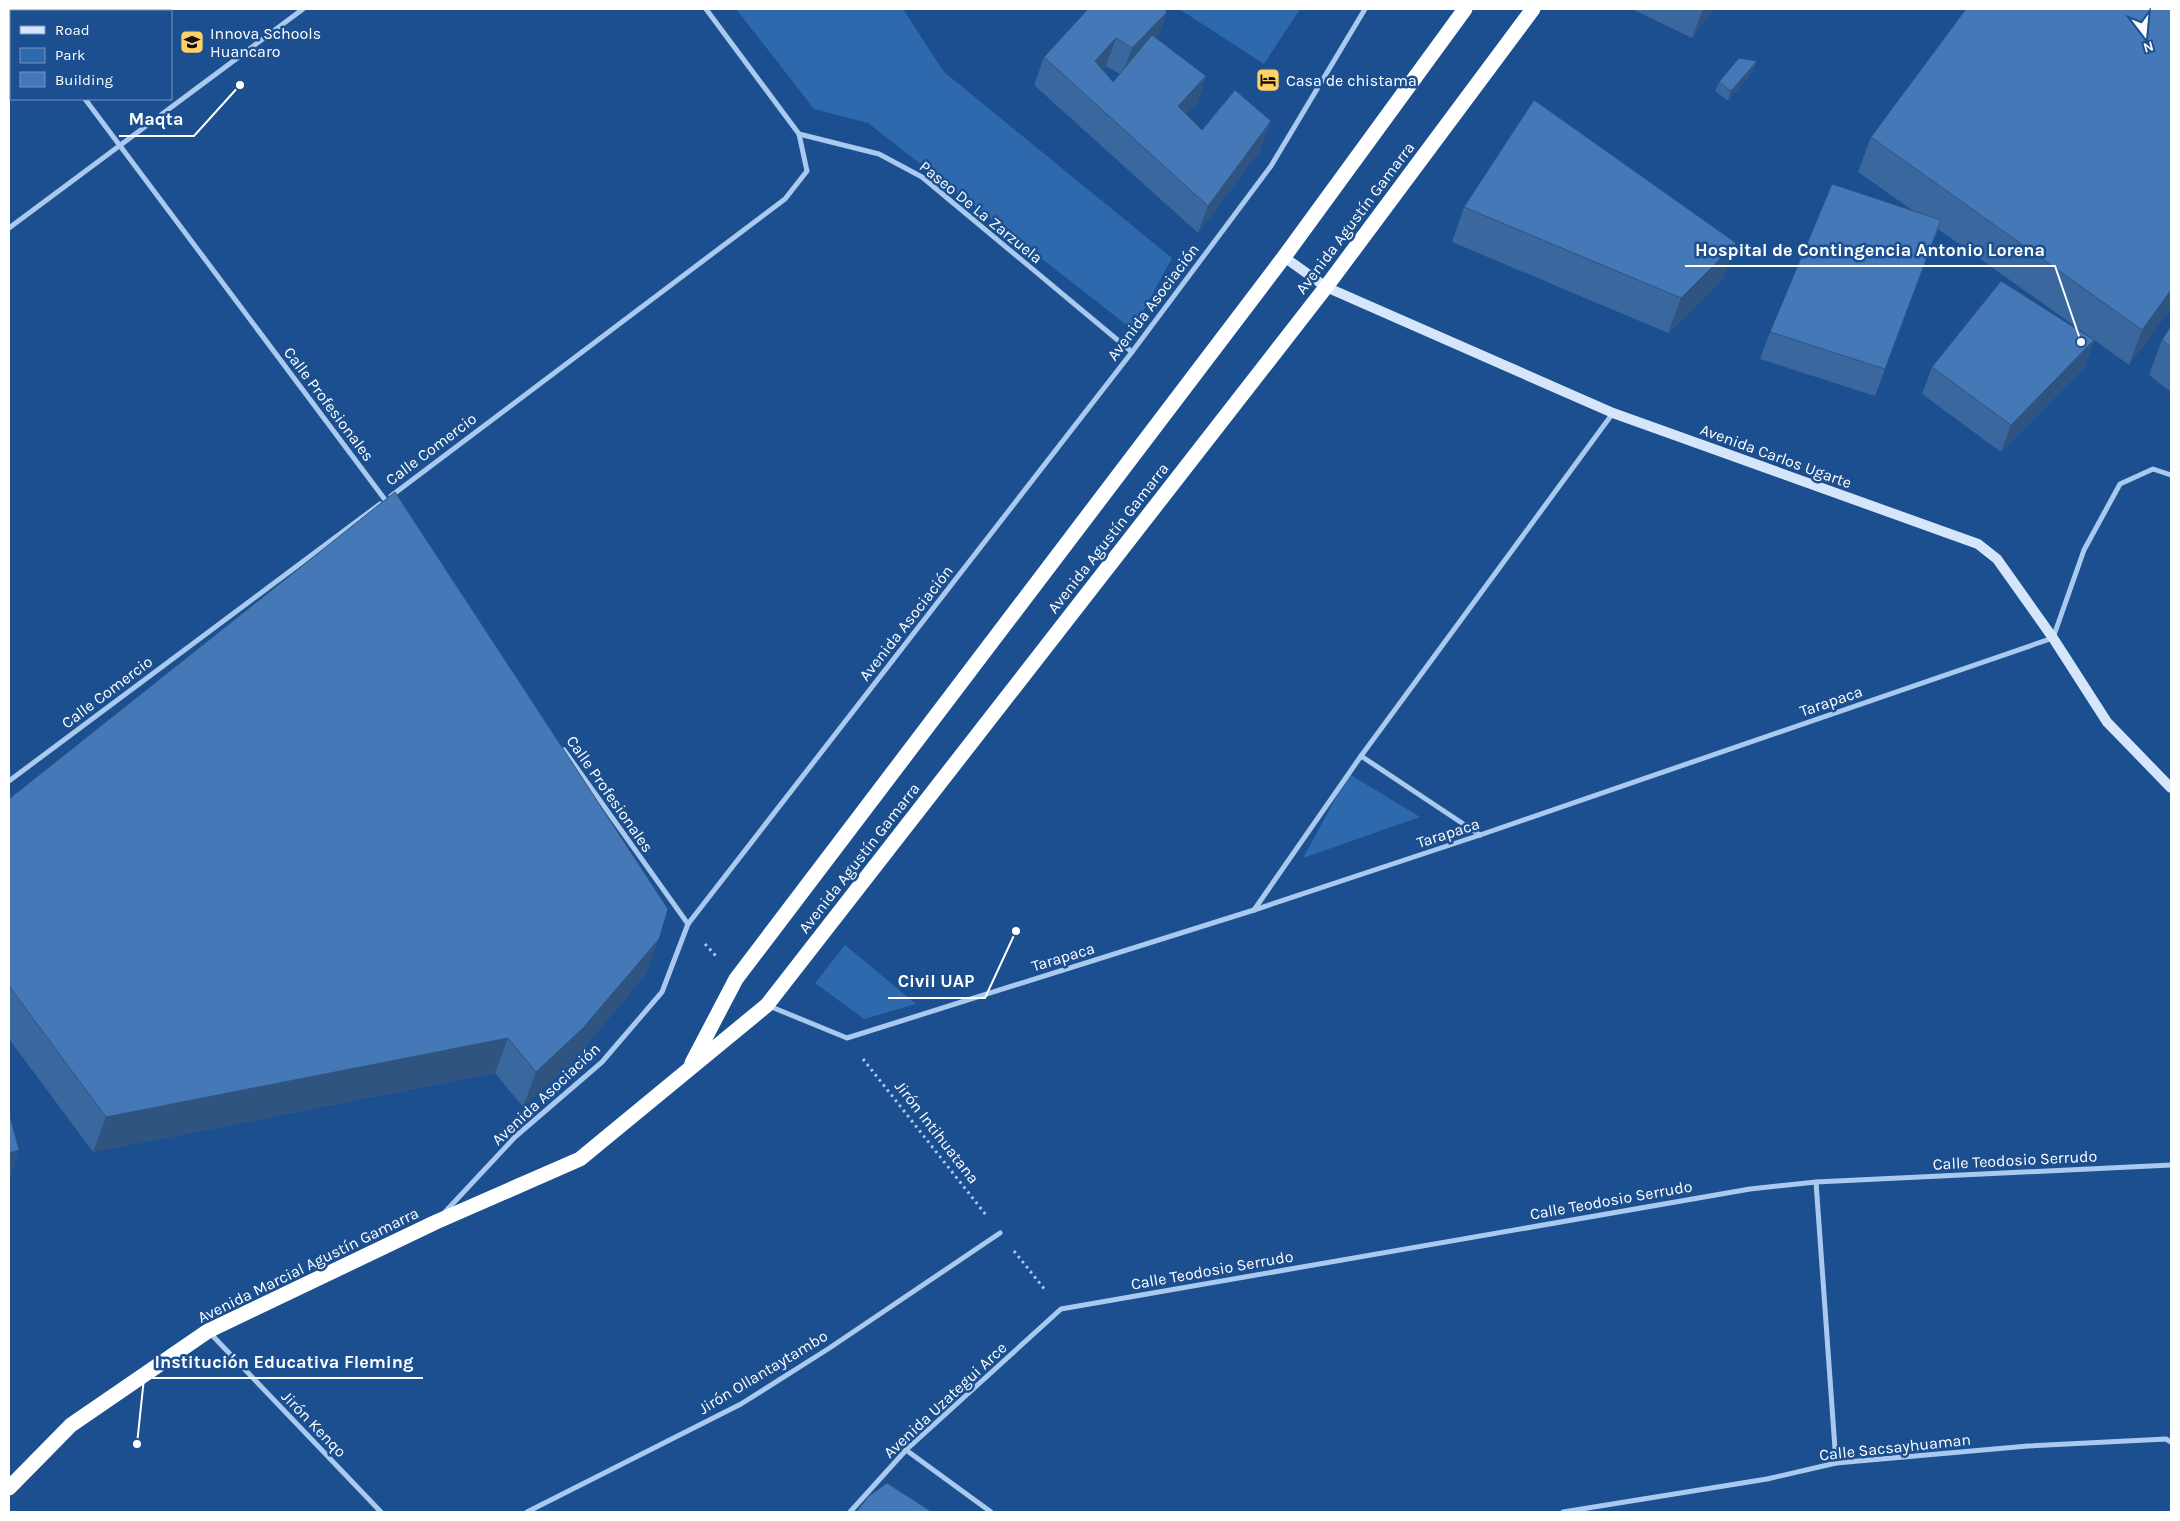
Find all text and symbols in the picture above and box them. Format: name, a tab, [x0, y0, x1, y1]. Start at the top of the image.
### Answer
legend	[10, 10, 172, 100]
north arrow	[2120, 10, 2170, 60]
text: Road	[55, 21, 90, 39]
place label: Innova Schools Huancaro	[210, 24, 321, 61]
school or university icon: Innova Schools Huancaro	[179, 29, 205, 55]
text: N	[2141, 37, 2156, 57]
text: Park	[55, 46, 85, 64]
hotel icon: Casa de chistama	[1255, 67, 1281, 93]
text: Building	[55, 71, 113, 89]
place label: Casa de chistama	[1286, 71, 1417, 90]
callout: Maqta	[119, 103, 194, 136]
text: Maqta	[129, 108, 183, 130]
street label: Avenida Agustín Gamarra	[1292, 138, 1418, 298]
street label: Paseo De La Zarzuela	[916, 157, 1046, 267]
callout: Hospital de Contingencia Antonio Lorena	[1685, 233, 2055, 266]
text: Hospital de Contingencia Antonio Lorena	[1695, 239, 2045, 261]
street label: Avenida Asociación	[1103, 240, 1203, 364]
street label: Calle Profesionales	[280, 343, 378, 465]
street label: Calle Comercio	[382, 409, 480, 489]
street label: Avenida Carlos Ugarte	[1698, 420, 1854, 492]
street label: Avenida Agustín Gamarra	[1043, 459, 1173, 617]
street label: Avenida Asociación	[855, 562, 957, 684]
street label: Calle Comercio	[58, 652, 156, 732]
street label: Tarapaca	[1797, 681, 1865, 721]
street label: Calle Profesionales	[563, 732, 657, 856]
street label: Avenida Agustín Gamarra	[794, 779, 924, 937]
street label: Tarapaca	[1414, 814, 1482, 852]
street label: Tarapaca	[1029, 938, 1097, 976]
callout: Civil UAP	[888, 965, 985, 998]
text: Civil UAP	[898, 970, 974, 992]
street label: Avenida Asociación	[488, 1039, 604, 1149]
street label: Jirón Intihuatana	[891, 1077, 983, 1187]
street label: Calle Teodosio Serrudo	[1932, 1146, 2098, 1174]
street label: Calle Teodosio Serrudo	[1528, 1176, 1694, 1224]
street label: Avenida Marcial Agustín Gamarra	[194, 1203, 422, 1327]
street label: Calle Teodosio Serrudo	[1129, 1246, 1295, 1294]
street label: Jirón Ollantaytambo	[695, 1326, 831, 1418]
street label: Avenida Uzategui Arce	[879, 1338, 1011, 1462]
callout: Institución Educativa Fleming	[144, 1345, 423, 1378]
text: Institución Educativa Fleming	[155, 1351, 414, 1373]
street label: Jirón Kenqo	[278, 1387, 350, 1461]
street label: Calle Sacsayhuaman	[1818, 1430, 1972, 1464]

